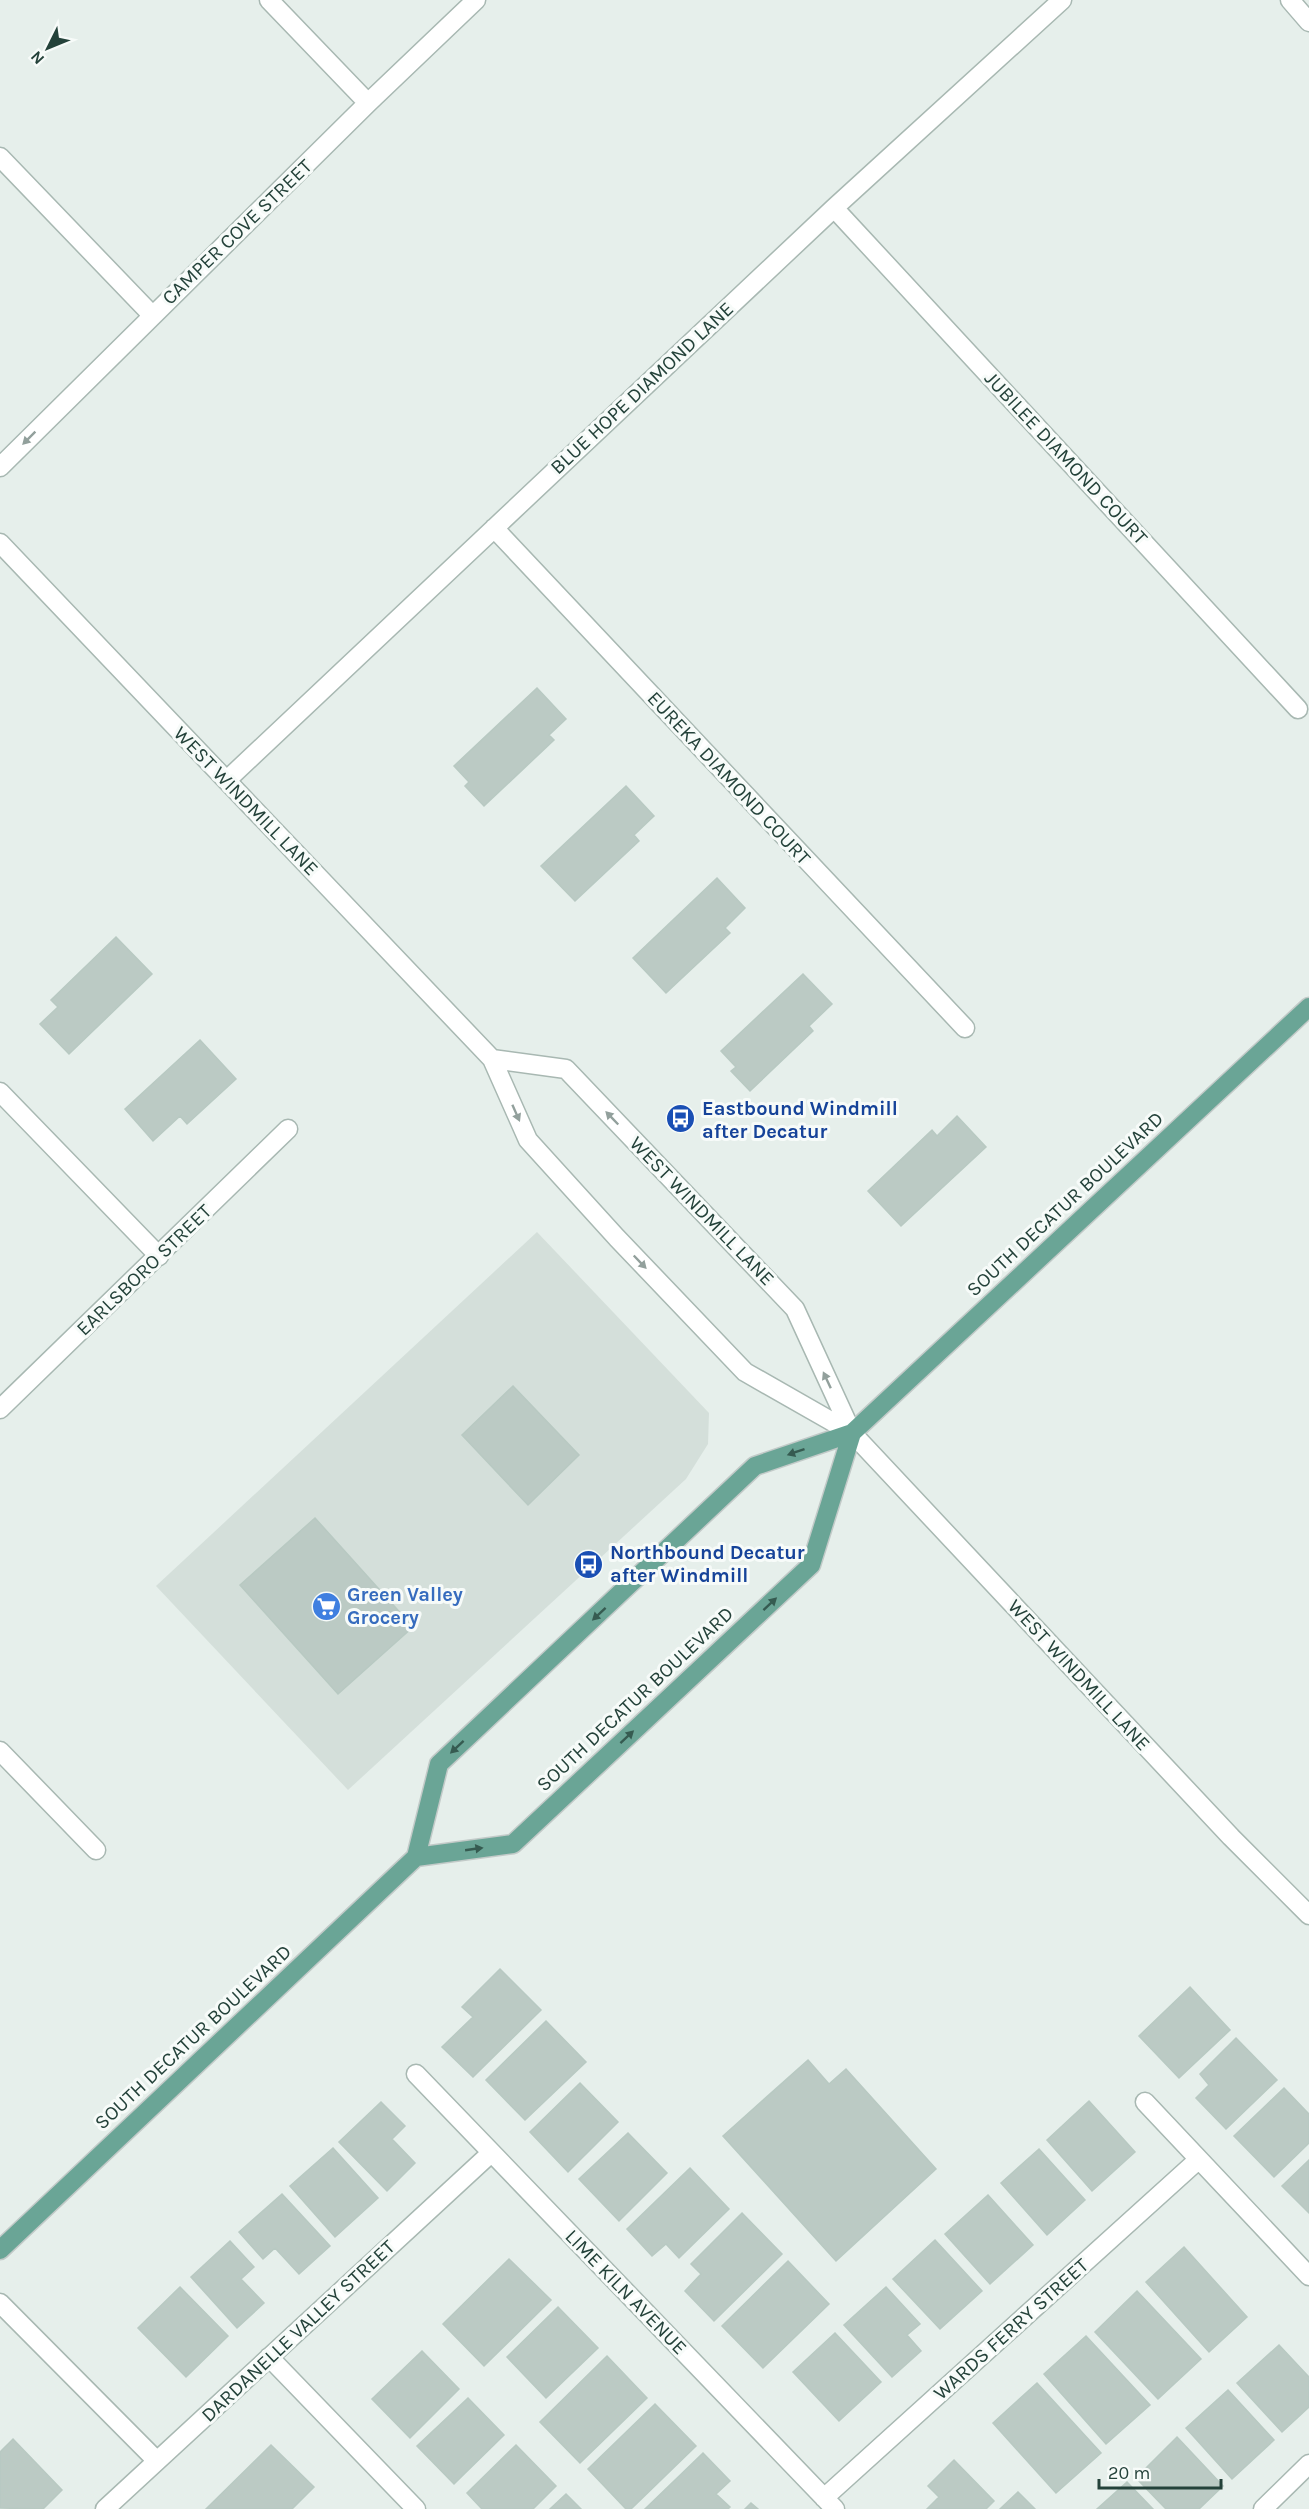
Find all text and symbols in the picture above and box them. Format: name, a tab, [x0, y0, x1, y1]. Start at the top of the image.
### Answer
north arrow	[18, 18, 78, 78]
text: N	[27, 47, 48, 69]
street label: CAMPER COVE STREET	[157, 155, 317, 309]
street label: BLUE HOPE DIAMOND LANE	[546, 297, 738, 479]
street label: JUBILEE DIAMOND COURT	[980, 367, 1152, 549]
one-way arrow	[21, 431, 36, 445]
street label: EUREKA DIAMOND COURT	[643, 687, 815, 869]
street label: WEST WINDMILL LANE	[169, 722, 323, 880]
place label: Eastbound Windmill after Decatur	[702, 1097, 898, 1143]
bus stop icon: Eastbound Windmill after Decatur	[665, 1103, 697, 1135]
one-way arrow	[511, 1104, 521, 1122]
street label: SOUTH DECATUR BOULEVARD	[962, 1107, 1168, 1301]
one-way arrow	[606, 1111, 620, 1125]
street label: WEST WINDMILL LANE	[625, 1132, 779, 1290]
street label: EARLSBORO STREET	[72, 1200, 216, 1340]
one-way arrow	[633, 1254, 647, 1269]
one-way arrow	[823, 1371, 832, 1388]
one-way arrow	[787, 1448, 805, 1458]
place label: Northbound Decatur after Windmill	[610, 1541, 805, 1587]
bus stop icon: Northbound Decatur after Windmill	[573, 1548, 605, 1580]
place label: Green Valley Grocery	[347, 1583, 463, 1629]
supermarket icon: Green Valley Grocery	[310, 1590, 342, 1622]
street label: WEST WINDMILL LANE	[1003, 1595, 1155, 1755]
one-way arrow	[762, 1597, 777, 1611]
street label: SOUTH DECATUR BOULEVARD	[532, 1602, 738, 1796]
one-way arrow	[592, 1607, 607, 1621]
one-way arrow	[620, 1730, 635, 1744]
one-way arrow	[451, 1740, 465, 1754]
one-way arrow	[465, 1844, 484, 1853]
street label: SOUTH DECATUR BOULEVARD	[90, 1940, 296, 2134]
street label: LIME KILN AVENUE	[560, 2225, 692, 2359]
street label: DARDANELLE VALLEY STREET	[197, 2235, 399, 2427]
street label: WARDS FERRY STREET	[929, 2254, 1093, 2404]
scale bar	[1099, 2452, 1220, 2490]
text: 20 m	[1108, 2462, 1150, 2484]

